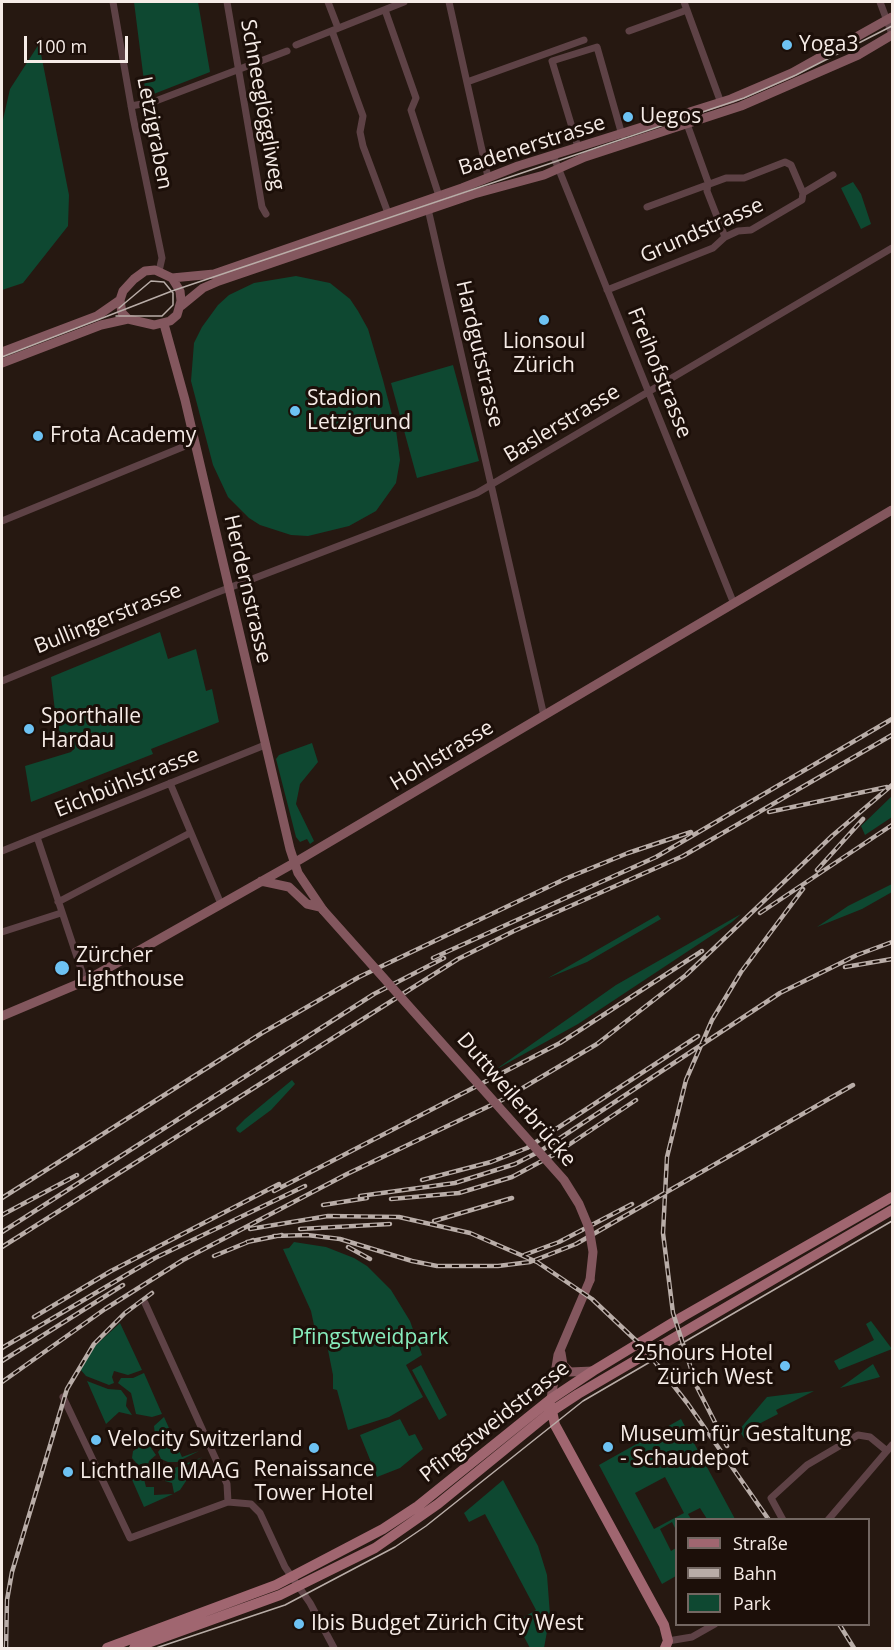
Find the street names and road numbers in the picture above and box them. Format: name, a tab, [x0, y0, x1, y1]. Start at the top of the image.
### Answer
street label: Schneeglöggliweg	[235, 18, 289, 192]
street label: Letzigraben	[131, 74, 177, 192]
street label: Badenerstrasse	[456, 110, 608, 182]
street label: Grundstrasse	[637, 193, 767, 269]
street label: Hardgutstrasse	[450, 278, 508, 430]
street label: Freihofstrasse	[621, 304, 697, 442]
street label: Baslerstrasse	[500, 380, 624, 468]
street label: Herdernstrasse	[218, 512, 276, 666]
street label: Bullingerstrasse	[31, 578, 185, 660]
street label: Hohlstrasse	[386, 715, 498, 797]
street label: Eichbühlstrasse	[51, 743, 203, 823]
street label: Duttweilerbrücke	[451, 1028, 581, 1172]
street label: Pfingstweidstrasse	[415, 1356, 575, 1488]

